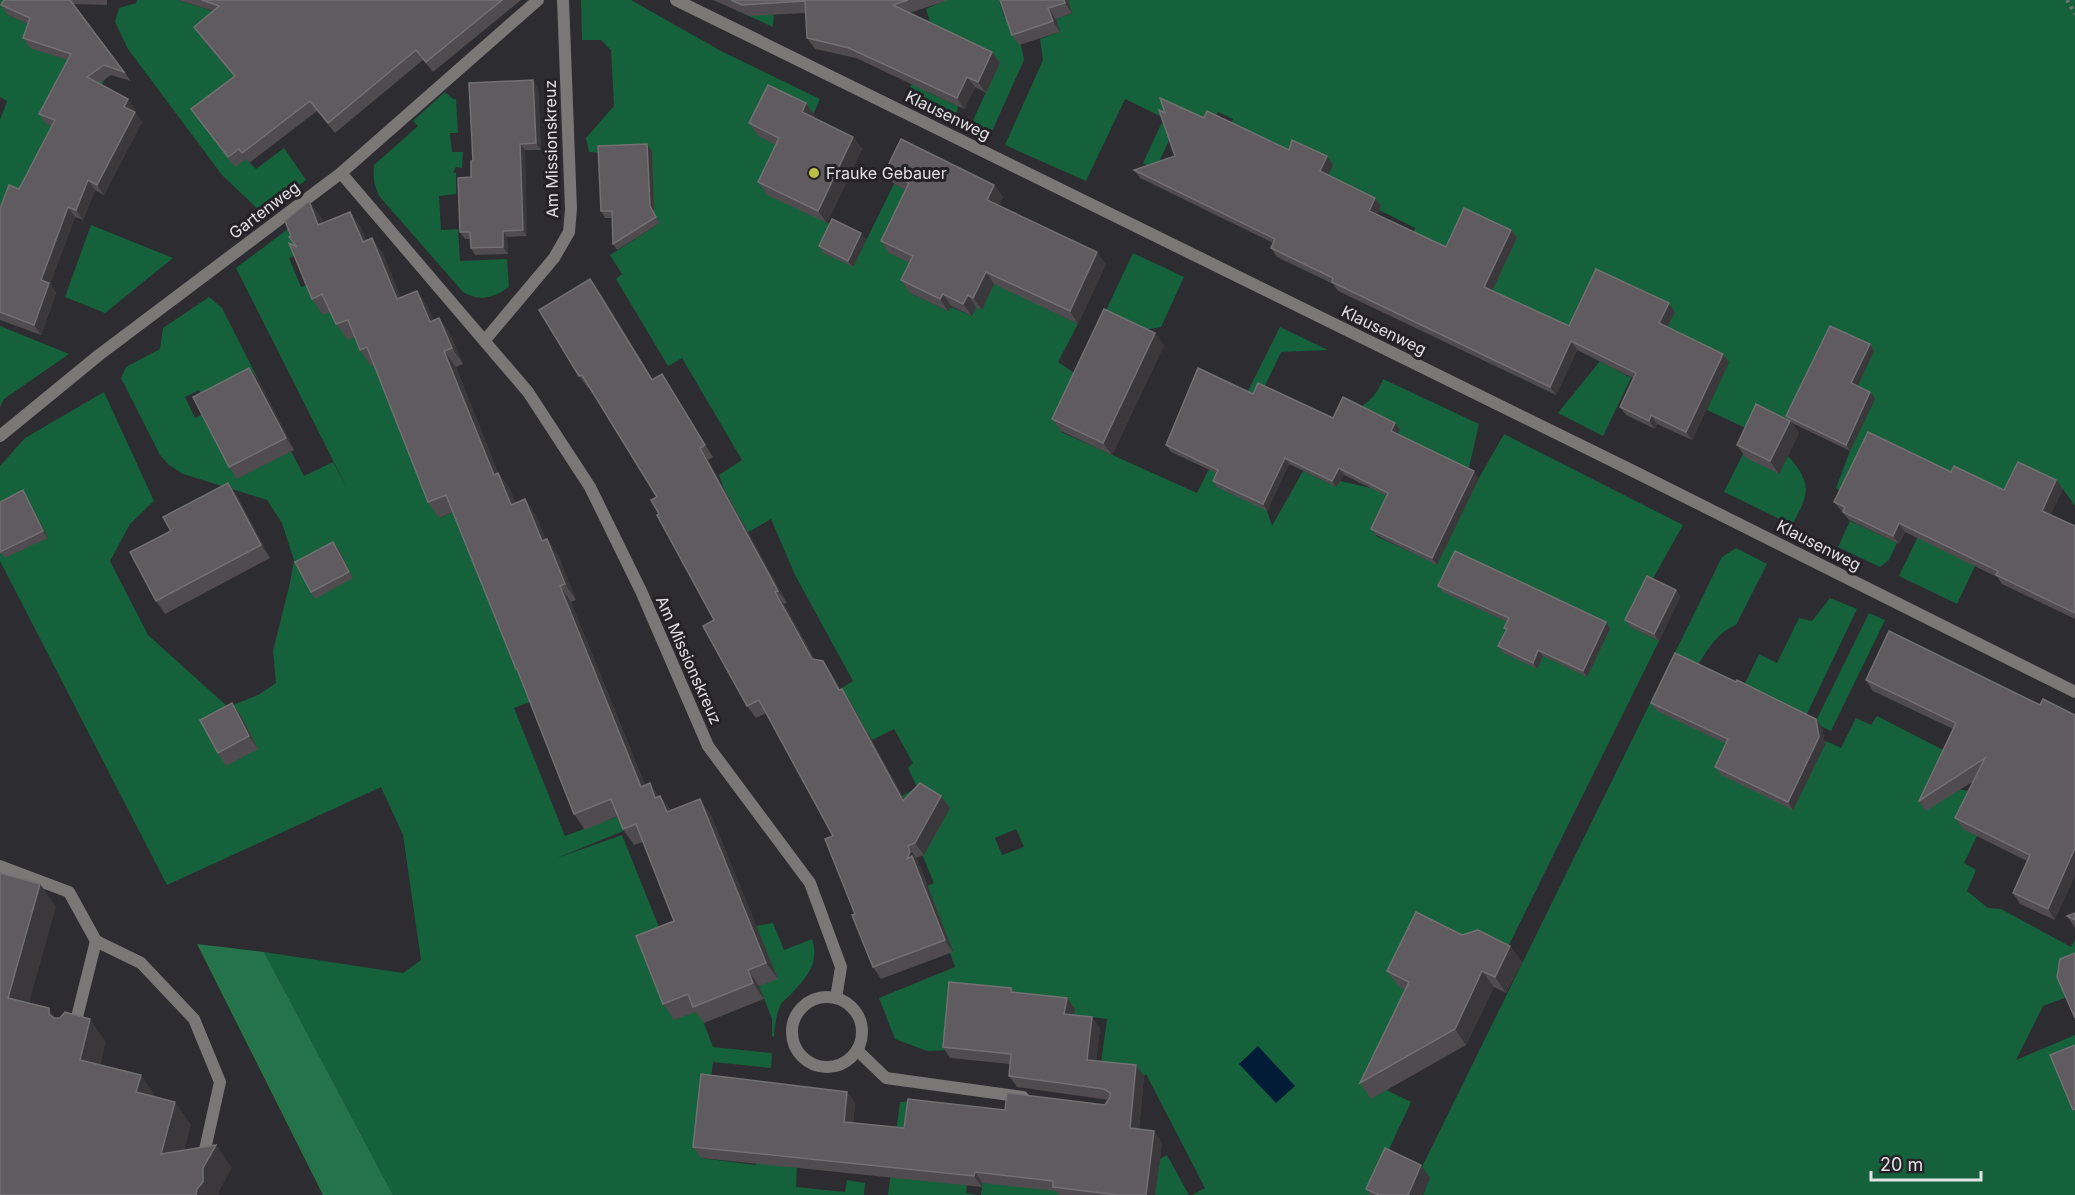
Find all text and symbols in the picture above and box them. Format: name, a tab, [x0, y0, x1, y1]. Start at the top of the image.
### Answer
street label: Am Missionskreuz	[540, 80, 562, 218]
street label: Klausenweg	[902, 86, 994, 144]
place label: Frauke Gebauer	[826, 163, 947, 183]
marker: Frauke Gebauer	[807, 166, 821, 180]
street label: Gartenweg	[225, 177, 303, 243]
street label: Klausenweg	[1338, 301, 1430, 359]
street label: Klausenweg	[1773, 515, 1865, 575]
street label: Am Missionskreuz	[652, 593, 726, 727]
scale bar	[1871, 1144, 1980, 1182]
text: 20 m	[1880, 1154, 1923, 1175]

